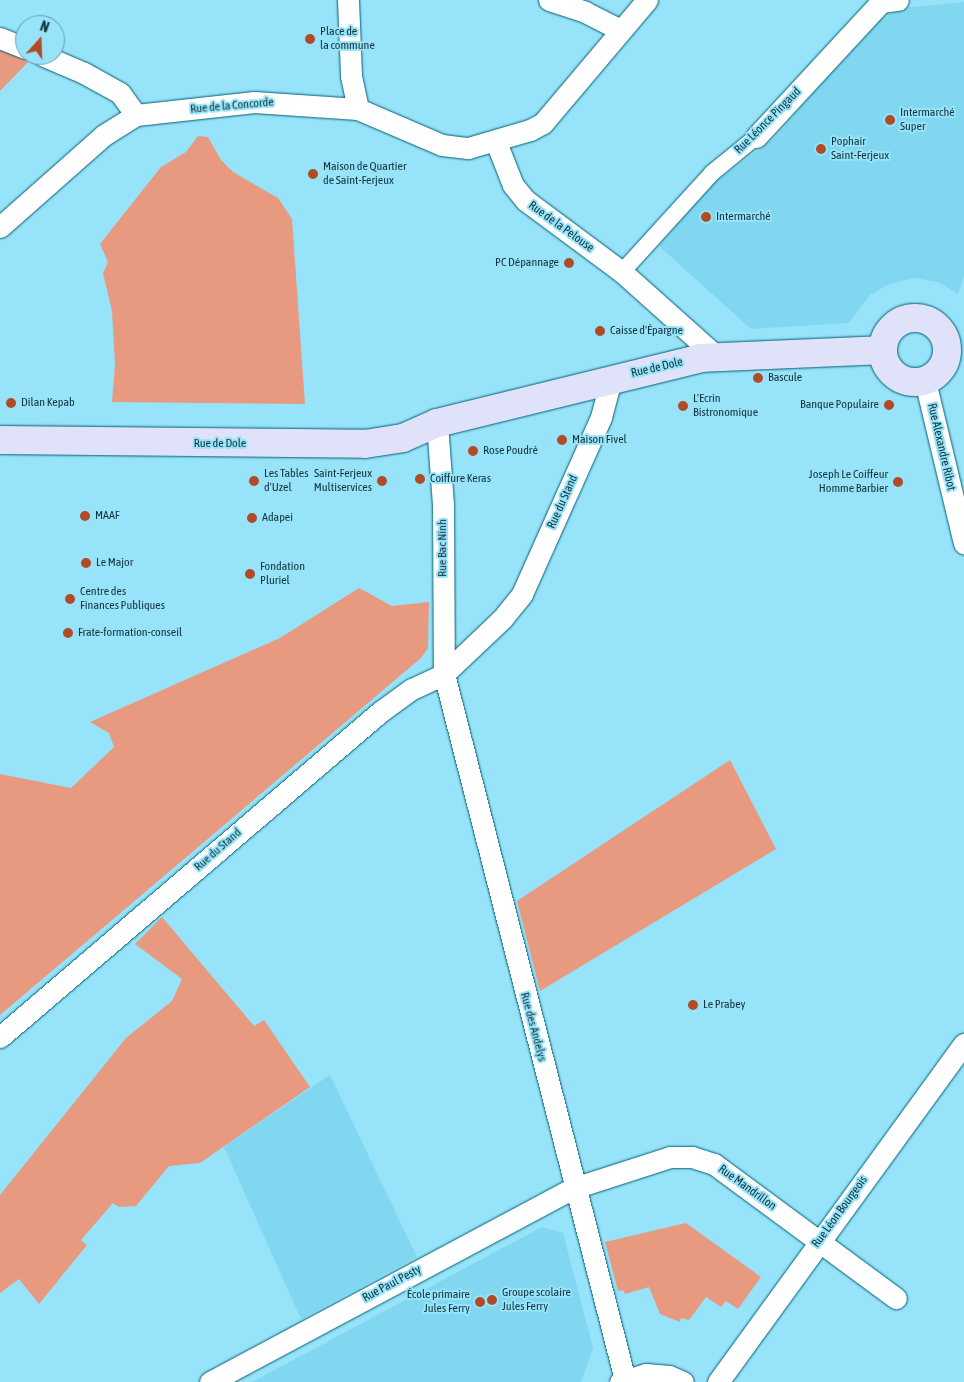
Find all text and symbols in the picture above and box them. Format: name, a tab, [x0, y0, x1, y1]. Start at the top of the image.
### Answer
north arrow	[15, 15, 65, 65]
text: N	[38, 18, 51, 36]
place label: Place de la commune	[320, 25, 375, 53]
marker: Place de la commune	[304, 33, 316, 45]
street label: Rue Léonce Pingaud	[732, 85, 804, 157]
street label: Rue de la Concorde	[190, 95, 274, 117]
place label: Intermarché Super	[900, 106, 955, 134]
marker: Intermarché Super	[884, 114, 896, 126]
place label: Pophair Saint-Ferjeux	[831, 135, 889, 163]
marker: Pophair Saint-Ferjeux	[815, 143, 827, 155]
place label: Maison de Quartier de Saint-Ferjeux	[323, 160, 407, 188]
marker: Maison de Quartier de Saint-Ferjeux	[307, 168, 319, 180]
street label: Rue de la Pelouse	[525, 198, 597, 256]
place label: Intermarché	[716, 210, 771, 224]
marker: Intermarché	[700, 211, 712, 223]
place label: PC Dépannage	[495, 256, 559, 270]
marker: PC Dépannage	[563, 257, 575, 269]
place label: Caisse d'Épargne	[610, 324, 683, 338]
marker: Caisse d'Épargne	[594, 325, 606, 337]
street label: Rue de Dole	[630, 355, 684, 381]
place label: Bascule	[768, 371, 802, 385]
marker: Bascule	[752, 372, 764, 384]
place label: L'Ecrin Bistronomique	[693, 392, 758, 420]
place label: Dilan Kepab	[21, 396, 75, 410]
marker: Dilan Kepab	[5, 397, 17, 409]
place label: Banque Populaire	[800, 398, 879, 412]
marker: Banque Populaire	[883, 399, 895, 411]
marker: L'Ecrin Bistronomique	[677, 400, 689, 412]
street label: Rue Alexandre Ribot	[924, 402, 958, 492]
place label: Maison Fivel	[572, 433, 627, 447]
marker: Maison Fivel	[556, 434, 568, 446]
street label: Rue de Dole	[194, 437, 246, 451]
place label: Rose Poudré	[483, 444, 538, 458]
marker: Rose Poudré	[467, 445, 479, 457]
place label: Les Tables d'Uzel	[264, 467, 308, 495]
place label: Saint-Ferjeux Multiservices	[314, 467, 372, 495]
place label: Joseph Le Coiffeur Homme Barbier	[809, 468, 888, 496]
place label: Coiffure Keras	[430, 472, 491, 486]
marker: Coiffure Keras	[414, 473, 426, 485]
street label: Rue du Stand	[545, 473, 581, 531]
marker: Les Tables d'Uzel	[248, 475, 260, 487]
marker: Saint-Ferjeux Multiservices	[376, 475, 388, 487]
marker: Joseph Le Coiffeur Homme Barbier	[892, 476, 904, 488]
place label: MAAF	[95, 509, 120, 523]
marker: MAAF	[79, 510, 91, 522]
place label: Adapei	[262, 511, 293, 525]
marker: Adapei	[246, 512, 258, 524]
street label: Rue Bac Ninh	[436, 519, 450, 577]
place label: Le Major	[96, 556, 133, 570]
marker: Le Major	[80, 557, 92, 569]
place label: Fondation Pluriel	[260, 560, 305, 588]
marker: Fondation Pluriel	[244, 568, 256, 580]
place label: Centre des Finances Publiques	[80, 585, 165, 613]
marker: Centre des Finances Publiques	[64, 593, 76, 605]
place label: Frate-formation-conseil	[78, 626, 182, 640]
marker: Frate-formation-conseil	[62, 627, 74, 639]
street label: Rue du Stand	[192, 826, 244, 874]
street label: Rue des Andelys	[517, 991, 549, 1063]
place label: Le Prabey	[703, 998, 745, 1012]
marker: Le Prabey	[687, 999, 699, 1011]
street label: Rue Mandrillon	[715, 1162, 779, 1214]
street label: Rue Léon Bourgeois	[809, 1173, 871, 1251]
street label: Rue Paul Pesty	[360, 1262, 424, 1306]
place label: Groupe scolaire Jules Ferry	[502, 1286, 571, 1314]
place label: École primaire Jules Ferry	[407, 1288, 470, 1316]
marker: Groupe scolaire Jules Ferry	[486, 1294, 498, 1306]
marker: École primaire Jules Ferry	[474, 1296, 486, 1308]

